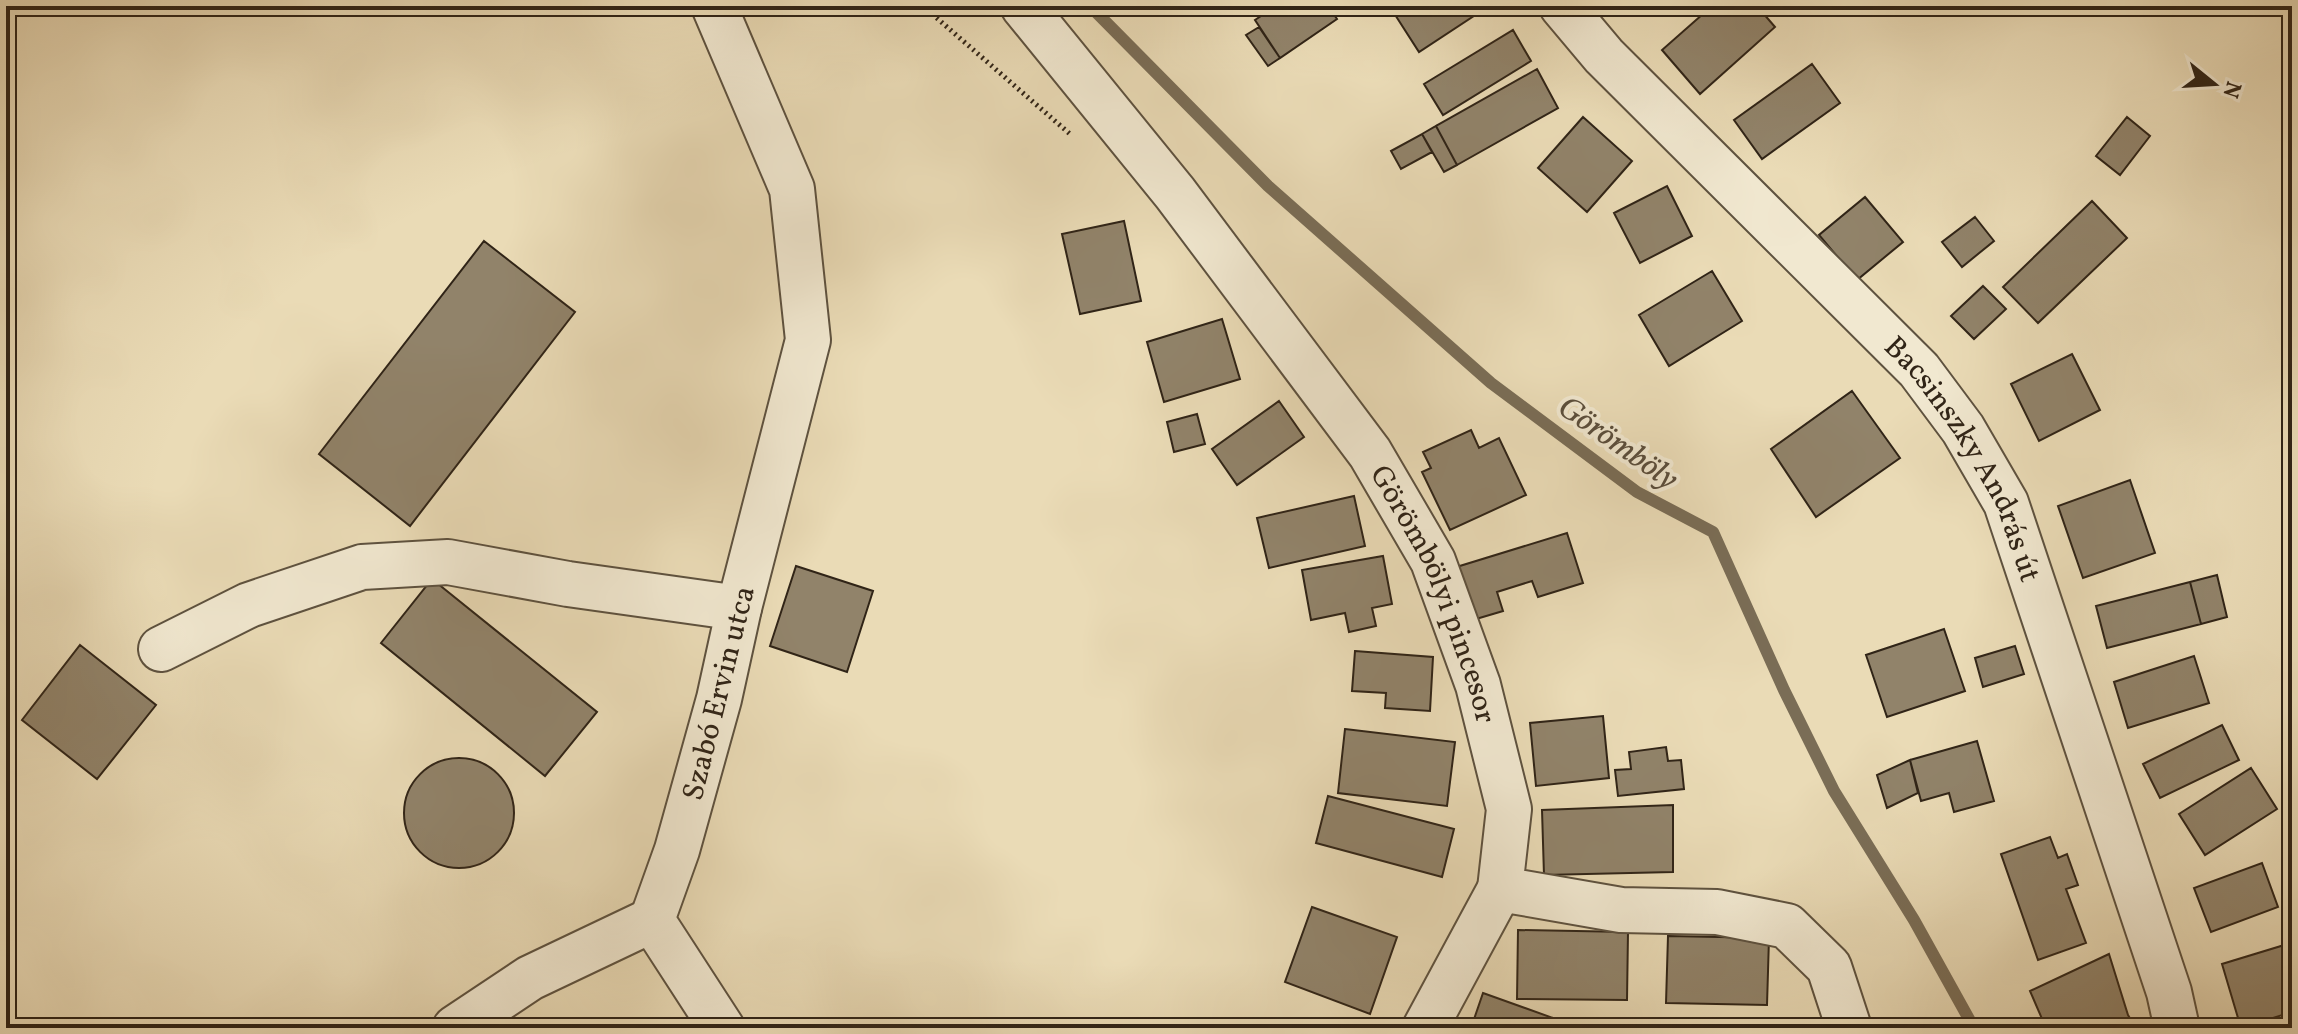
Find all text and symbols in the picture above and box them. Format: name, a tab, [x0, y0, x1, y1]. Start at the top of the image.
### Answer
north arrow	[2174, 44, 2254, 124]
text: N	[2213, 77, 2248, 102]
street label: Bacsinszky András út	[1874, 327, 2050, 588]
water label: Görömböly	[1548, 387, 1686, 502]
street label: Görömbölyi pincesor	[1359, 458, 1506, 728]
street label: Szabó Ervin utca	[673, 582, 767, 805]

